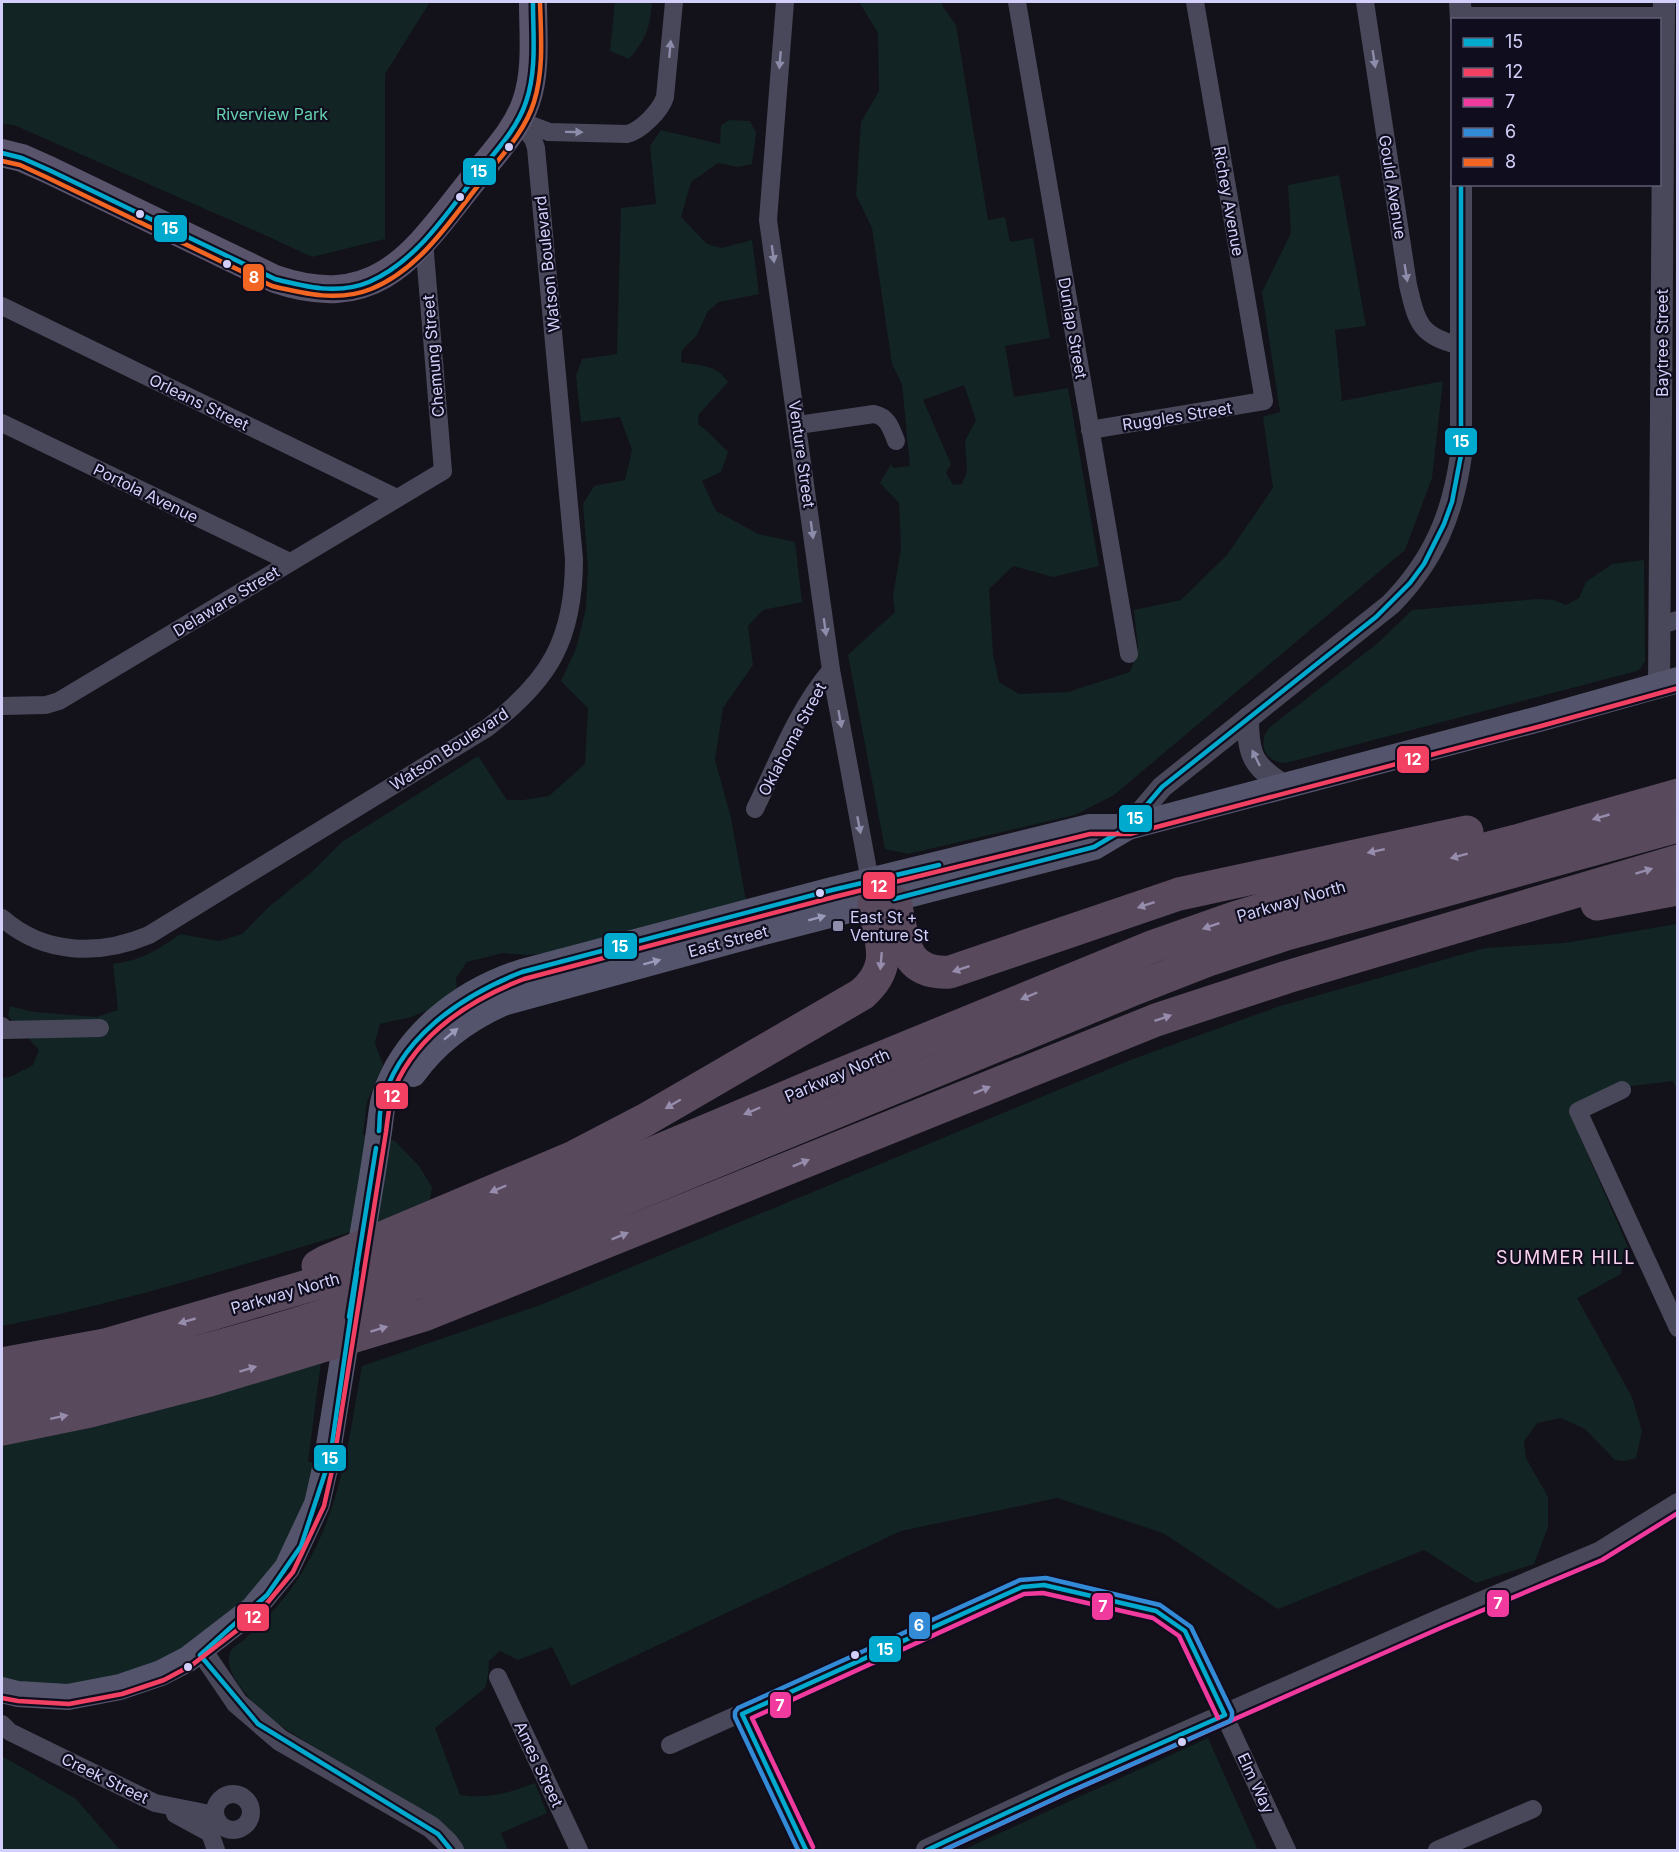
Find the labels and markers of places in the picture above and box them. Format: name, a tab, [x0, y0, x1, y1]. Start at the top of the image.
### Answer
unlabelled marker	[503, 141, 515, 153]
unlabelled marker	[454, 191, 466, 203]
unlabelled marker	[134, 208, 146, 220]
unlabelled marker	[221, 258, 233, 270]
unlabelled marker	[814, 887, 826, 899]
place label: East St + Venture St	[850, 907, 929, 945]
marker: East St + Venture St	[831, 919, 845, 933]
unlabelled marker	[849, 1649, 861, 1661]
unlabelled marker	[182, 1661, 194, 1673]
unlabelled marker	[1176, 1736, 1188, 1748]

